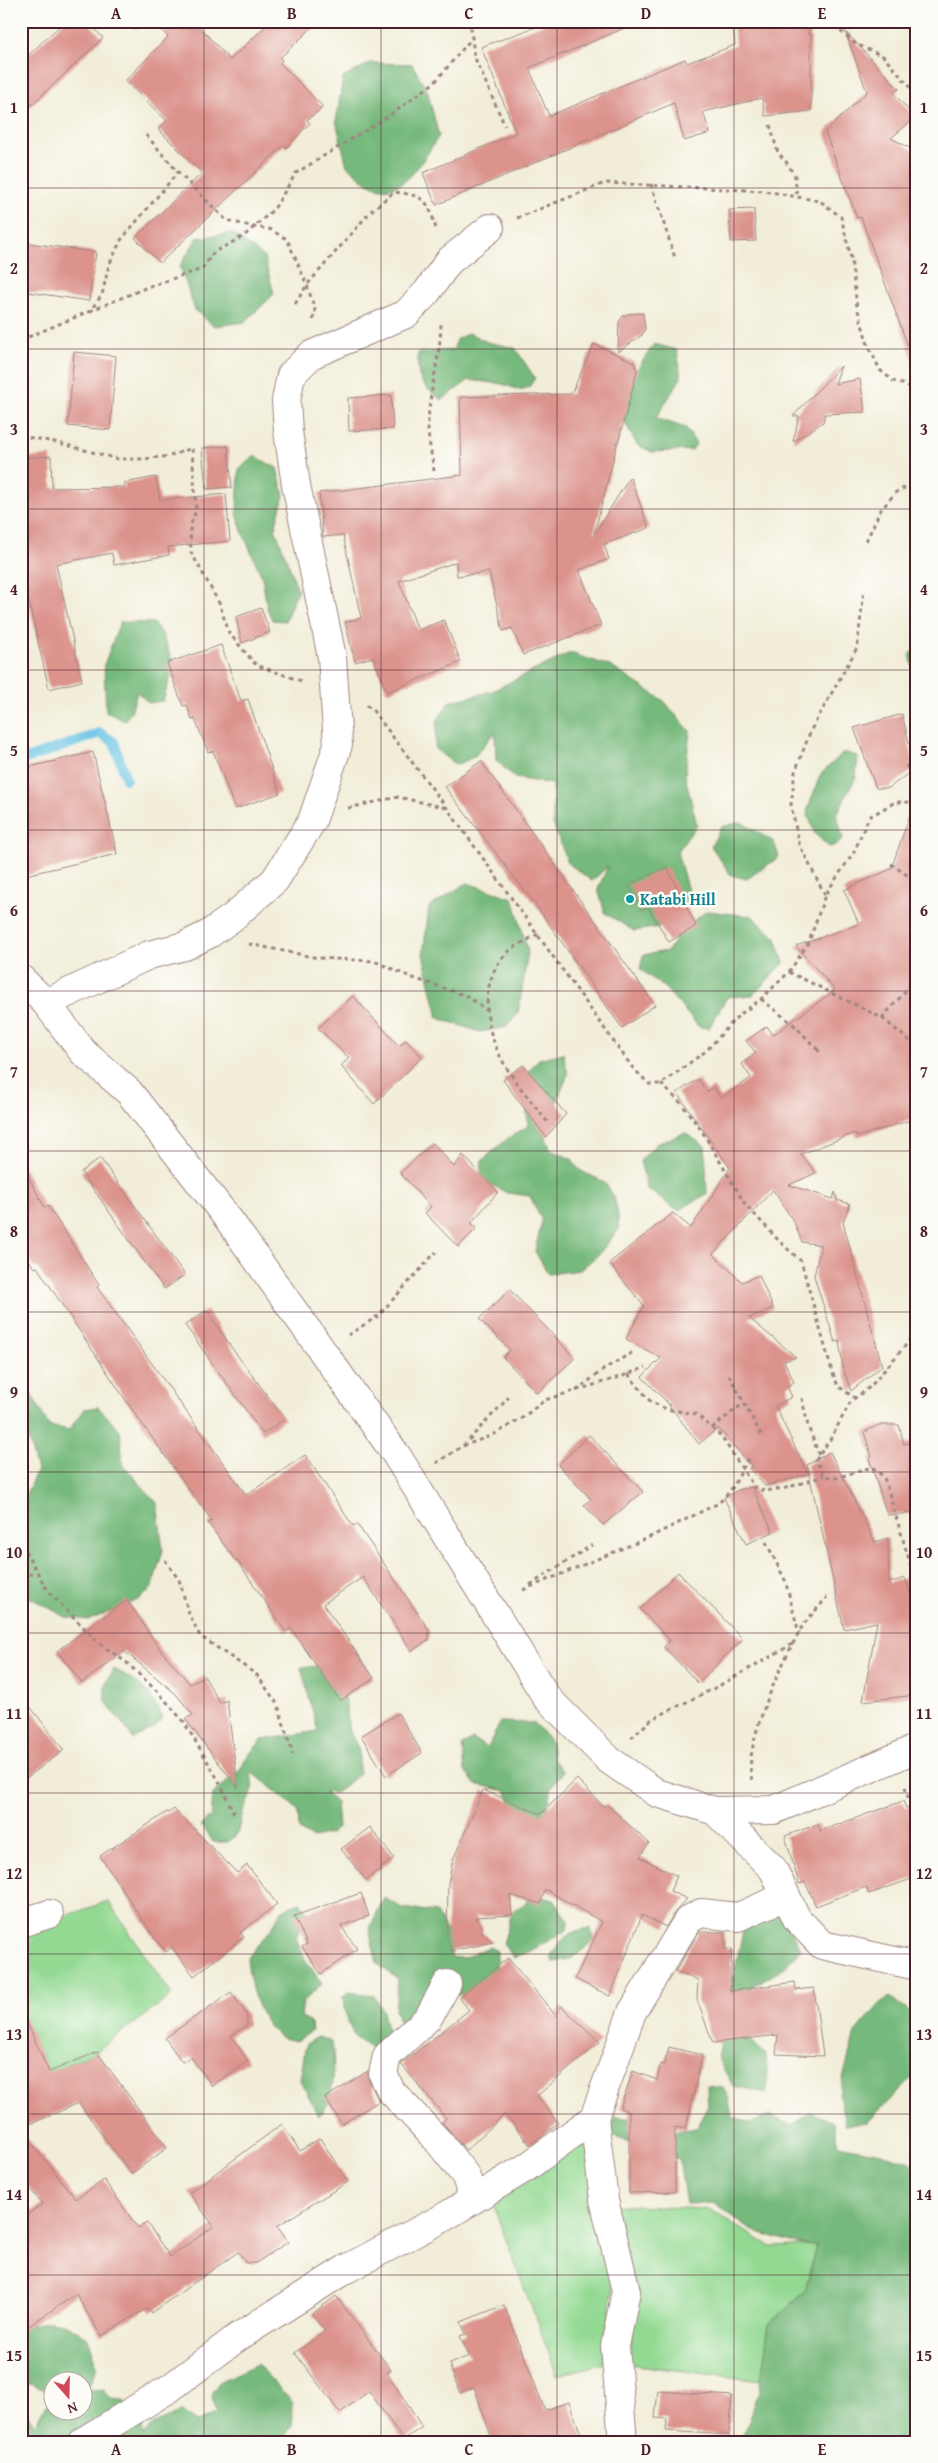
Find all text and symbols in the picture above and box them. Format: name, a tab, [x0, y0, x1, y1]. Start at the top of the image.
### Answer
text: A	[111, 1, 122, 25]
text: B	[287, 1, 297, 25]
text: C	[464, 1, 474, 25]
text: D	[641, 1, 651, 25]
text: E	[818, 1, 827, 25]
text: 1	[10, 95, 18, 119]
text: 1	[920, 95, 928, 119]
text: 2	[10, 256, 18, 280]
text: 2	[920, 256, 928, 280]
text: 3	[10, 417, 18, 441]
text: 3	[920, 417, 928, 441]
text: 4	[10, 577, 18, 601]
text: 4	[920, 577, 928, 601]
text: 5	[10, 738, 18, 762]
text: 5	[920, 738, 928, 762]
place label: Katabi Hill	[640, 887, 716, 911]
marker: Katabi Hill	[624, 893, 636, 905]
text: 6	[10, 898, 18, 922]
text: 6	[920, 898, 928, 922]
text: 7	[10, 1059, 18, 1083]
text: 7	[920, 1059, 928, 1083]
text: 8	[10, 1219, 18, 1243]
text: 8	[920, 1219, 928, 1243]
text: 9	[10, 1380, 18, 1404]
text: 9	[920, 1380, 928, 1404]
text: 10	[6, 1540, 22, 1564]
text: 10	[916, 1540, 932, 1564]
text: 11	[6, 1701, 22, 1725]
text: 11	[916, 1701, 932, 1725]
text: 12	[6, 1861, 22, 1885]
text: 12	[916, 1861, 932, 1885]
text: 13	[6, 2022, 22, 2046]
text: 13	[916, 2022, 932, 2046]
text: 14	[6, 2182, 22, 2206]
text: 14	[916, 2182, 932, 2206]
text: 15	[6, 2343, 22, 2367]
text: 15	[916, 2343, 932, 2367]
north arrow	[42, 2370, 92, 2420]
text: N	[64, 2397, 80, 2419]
text: A	[111, 2437, 122, 2461]
text: B	[287, 2437, 297, 2461]
text: C	[464, 2437, 474, 2461]
text: D	[641, 2437, 651, 2461]
text: E	[818, 2437, 827, 2461]

